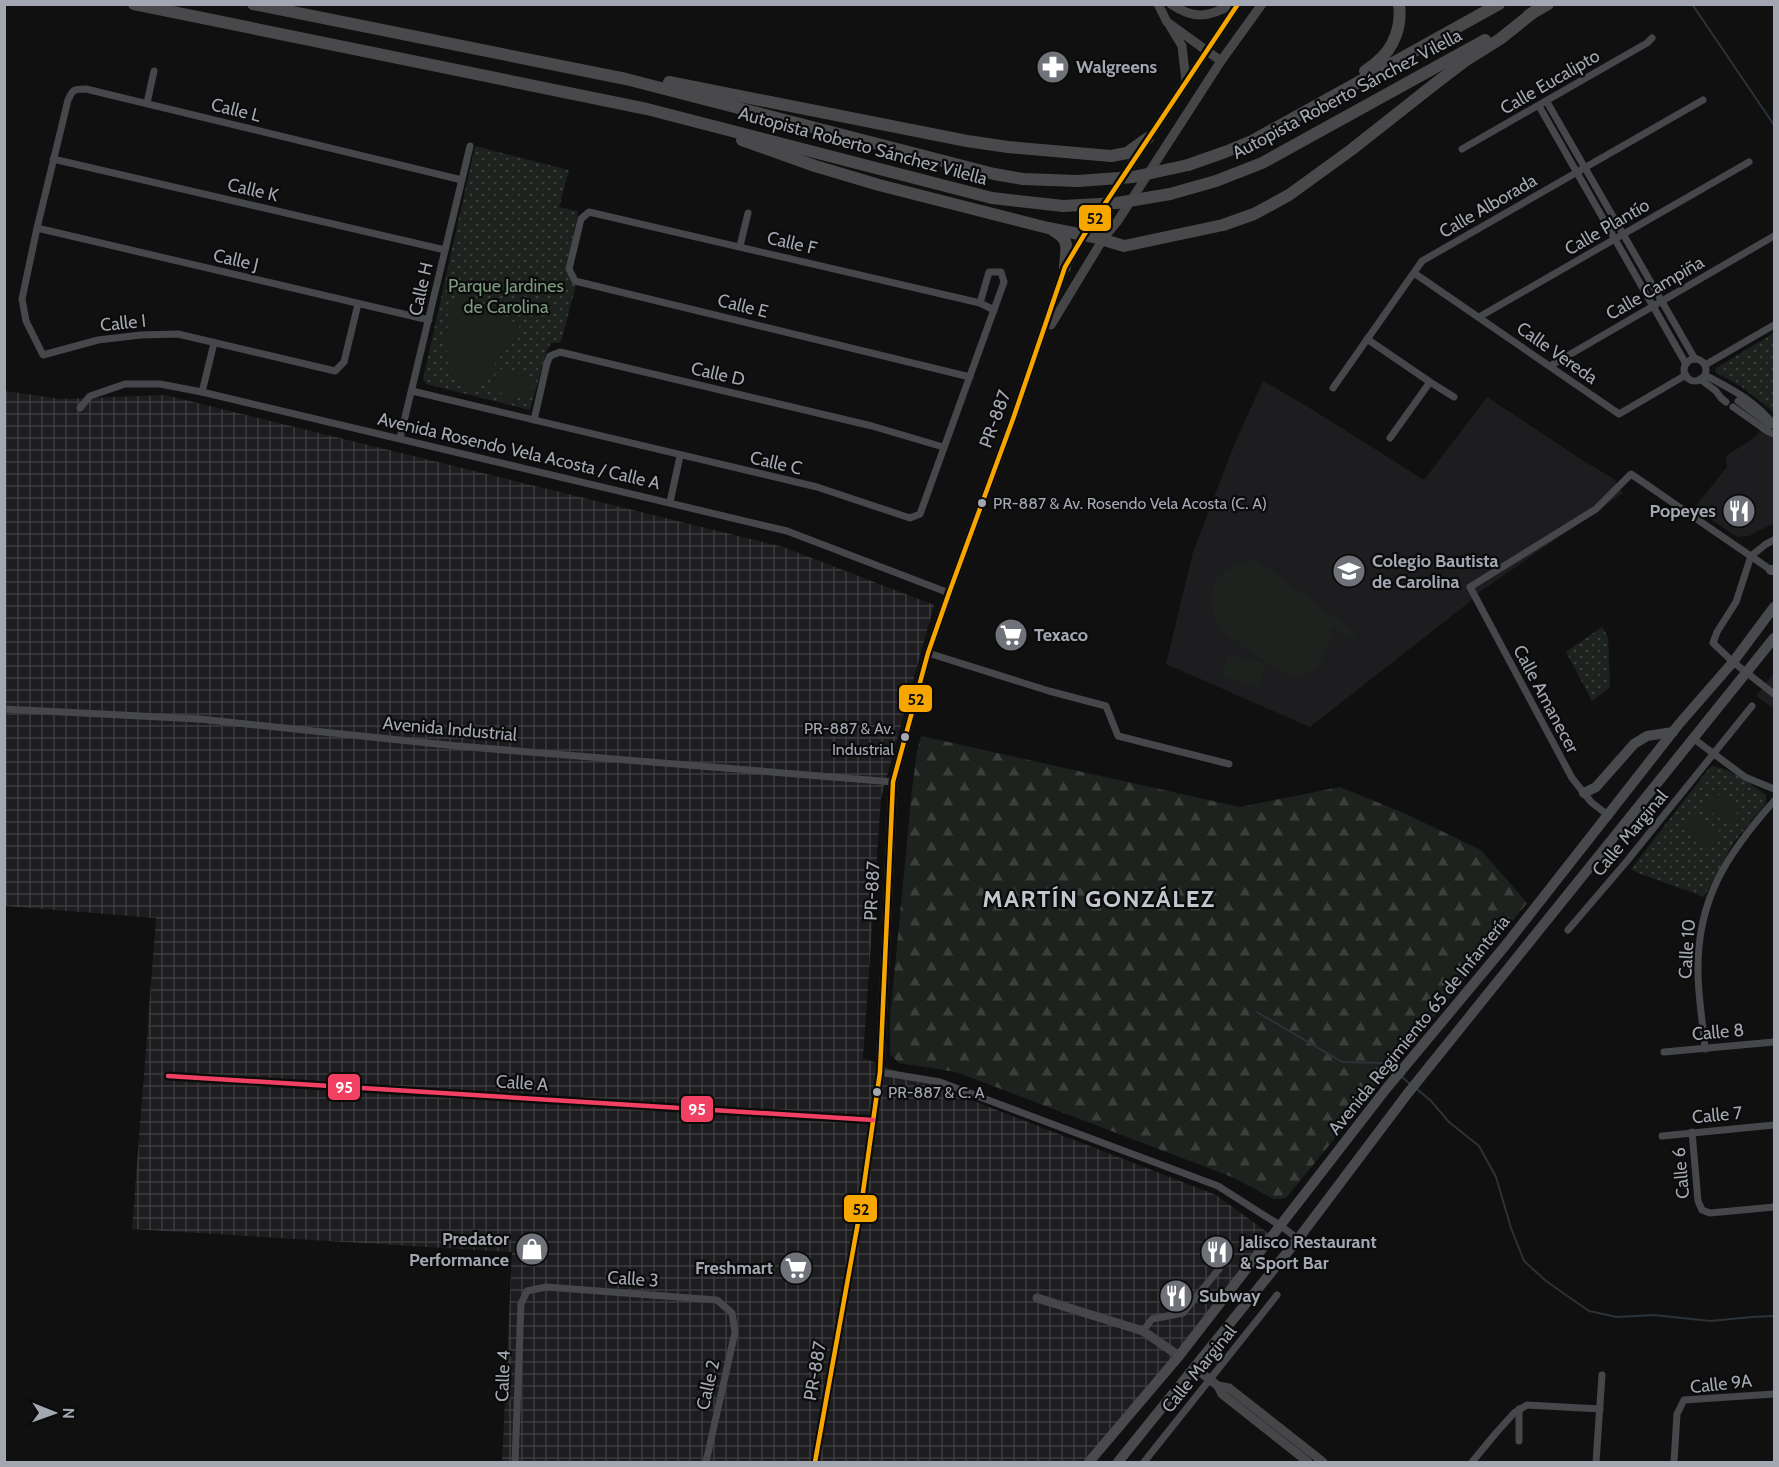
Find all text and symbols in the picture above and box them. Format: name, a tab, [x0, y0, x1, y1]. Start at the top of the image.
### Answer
street label: Autopista Roberto Sánchez Vilella	[1229, 24, 1466, 164]
street label: Calle Eucalipto	[1496, 45, 1604, 119]
pharmacy icon: Walgreens	[1035, 49, 1071, 85]
place label: Walgreens	[1076, 56, 1158, 78]
street label: Calle L	[209, 93, 263, 127]
street label: Autopista Roberto Sánchez Vilella	[736, 102, 990, 190]
street label: Calle Alborada	[1435, 169, 1541, 243]
street label: Calle K	[225, 173, 281, 207]
street label: Calle Plantío	[1561, 194, 1653, 260]
line badge: 52	[1078, 204, 1112, 232]
text: 52	[1086, 209, 1104, 228]
street label: Calle F	[765, 227, 820, 260]
street label: Calle J	[211, 244, 261, 276]
street label: Calle Campiña	[1602, 251, 1708, 325]
street label: Calle H	[404, 260, 438, 318]
park label: Parque Jardines de Carolina	[448, 275, 564, 318]
street label: Calle E	[715, 289, 771, 323]
street label: Calle I	[99, 310, 147, 336]
street label: Calle Vereda	[1512, 317, 1602, 389]
street label: Calle D	[689, 357, 747, 391]
street label: PR-887	[974, 387, 1016, 451]
street label: Avenida Rosendo Vela Acosta / Calle A	[376, 408, 662, 494]
street label: Calle C	[748, 446, 804, 480]
restaurant icon: Popeyes	[1721, 493, 1757, 529]
place label: PR-887 & Av. Rosendo Vela Acosta (C. A)	[993, 494, 1267, 513]
marker: PR-887 & Av. Rosendo Vela Acosta (C. A)	[976, 497, 988, 509]
place label: Popeyes	[1649, 500, 1716, 522]
place label: Colegio Bautista de Carolina	[1372, 550, 1498, 593]
school or university icon: Colegio Bautista de Carolina	[1331, 553, 1367, 589]
supermarket icon: Texaco	[993, 617, 1029, 653]
place label: Texaco	[1034, 624, 1088, 646]
street label: Calle Amanecer	[1508, 641, 1584, 757]
line badge: 52	[898, 684, 933, 713]
text: 52	[907, 690, 925, 709]
street label: Avenida Industrial	[382, 712, 519, 746]
place label: PR-887 & Av. Industrial	[804, 719, 894, 759]
marker: PR-887 & Av. Industrial	[899, 731, 911, 743]
street label: Calle Marginal	[1587, 785, 1673, 881]
street label: PR-887	[859, 861, 885, 921]
district label: MARTÍN GONZÁLEZ	[983, 884, 1215, 913]
street label: Avenida Regimiento 65 de Infantería	[1324, 911, 1515, 1139]
street label: Calle 10	[1674, 918, 1700, 980]
street label: Calle 8	[1691, 1019, 1745, 1045]
street label: Calle A	[495, 1070, 549, 1096]
line badge: 95	[327, 1073, 361, 1101]
text: 95	[335, 1078, 353, 1097]
place label: PR-887 & C. A	[888, 1083, 985, 1102]
marker: PR-887 & C. A	[871, 1086, 883, 1098]
line badge: 95	[680, 1095, 714, 1123]
text: 95	[688, 1100, 706, 1119]
street label: Calle 7	[1691, 1102, 1743, 1128]
street label: Calle 6	[1668, 1146, 1694, 1200]
line badge: 52	[843, 1194, 878, 1223]
text: 52	[852, 1200, 870, 1219]
place label: Predator Performance	[409, 1228, 509, 1271]
shop icon: Predator Performance	[514, 1231, 550, 1267]
place label: Jalisco Restaurant & Sport Bar	[1239, 1231, 1377, 1274]
restaurant icon: Jalisco Restaurant & Sport Bar	[1199, 1234, 1235, 1270]
supermarket icon: Freshmart	[778, 1250, 814, 1286]
place label: Freshmart	[695, 1257, 773, 1279]
street label: Calle 3	[607, 1266, 659, 1292]
restaurant icon: Subway	[1158, 1278, 1194, 1314]
place label: Subway	[1199, 1285, 1261, 1307]
street label: Calle Marginal	[1157, 1320, 1241, 1417]
street label: PR-887	[799, 1340, 831, 1402]
street label: Calle 4	[491, 1350, 515, 1402]
street label: Calle 2	[692, 1358, 724, 1412]
street label: Calle 9A	[1689, 1370, 1753, 1398]
north arrow	[24, 1383, 84, 1443]
text: N	[59, 1407, 78, 1419]

